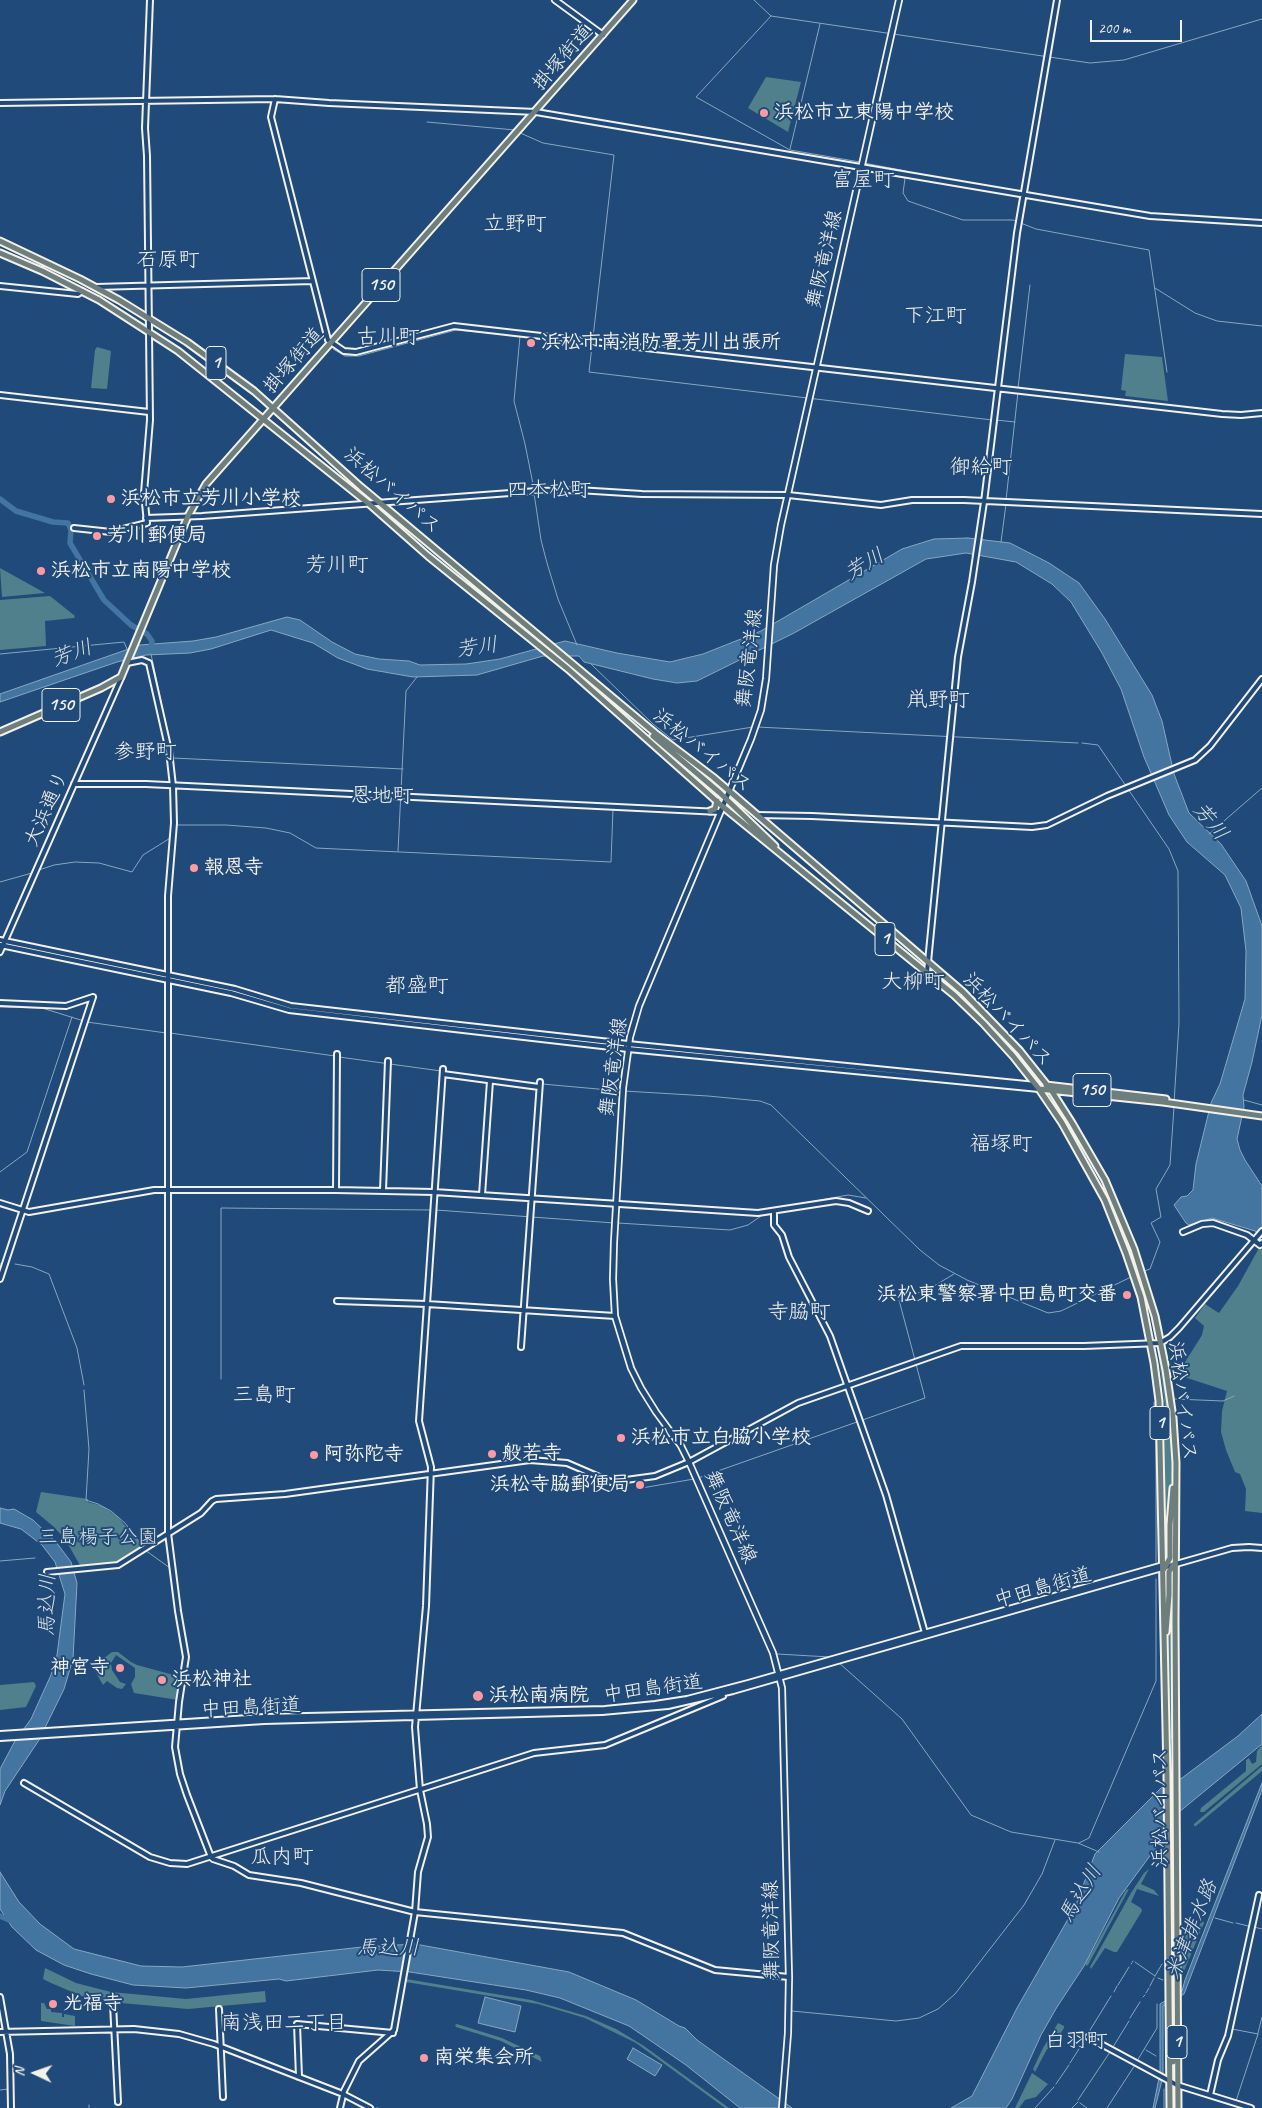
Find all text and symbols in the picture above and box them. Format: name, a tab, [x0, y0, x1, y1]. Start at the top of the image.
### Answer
scale bar	[1092, 10, 1184, 42]
text: 200 m	[1098, 19, 1130, 38]
street label: 掛塚街道	[528, 20, 598, 96]
place label: 浜松市立東陽中学校	[774, 101, 954, 125]
marker: 浜松市立東陽中学校	[758, 107, 770, 119]
district label: 富屋町	[832, 167, 894, 193]
street label: 舞阪竜洋線	[802, 208, 848, 310]
district label: 立野町	[484, 211, 546, 237]
district label: 石原町	[137, 247, 199, 273]
road number: 150	[362, 268, 400, 302]
district label: 下江町	[904, 303, 966, 329]
street label: 掛塚街道	[259, 323, 329, 399]
district label: 古川町	[357, 324, 419, 350]
place label: 浜松市南消防署芳川出張所	[541, 331, 781, 355]
marker: 浜松市南消防署芳川出張所	[525, 337, 537, 349]
road number: 1	[206, 346, 226, 379]
street label: 浜松バイパス	[339, 443, 445, 539]
district label: 御給町	[950, 454, 1012, 480]
district label: 四本松町	[507, 477, 591, 503]
place label: 浜松市立芳川小学校	[121, 487, 301, 511]
marker: 浜松市立芳川小学校	[105, 493, 117, 505]
place label: 芳川郵便局	[107, 524, 207, 548]
marker: 芳川郵便局	[91, 530, 103, 542]
water label: 芳川	[841, 543, 889, 587]
district label: 芳川町	[306, 552, 368, 578]
place label: 浜松市立南陽中学校	[51, 559, 231, 583]
marker: 浜松市立南陽中学校	[35, 565, 47, 577]
street label: 舞阪竜洋線	[732, 607, 768, 709]
water label: 芳川	[454, 633, 500, 663]
water label: 芳川	[48, 635, 96, 673]
district label: 鼡野町	[907, 687, 969, 713]
road number: 150	[42, 688, 80, 722]
street label: 浜松バイパス	[648, 704, 756, 798]
district label: 参野町	[114, 739, 176, 765]
street label: 大浜通り	[20, 768, 74, 850]
district label: 恩地町	[351, 783, 413, 809]
water label: 芳川	[1187, 798, 1233, 846]
place label: 報恩寺	[204, 856, 264, 880]
marker: 報恩寺	[188, 862, 200, 874]
road number: 1	[875, 922, 895, 956]
street label: 浜松バイパス	[957, 968, 1057, 1072]
district label: 大柳町	[882, 969, 944, 995]
district label: 都盛町	[386, 973, 448, 999]
street label: 舞阪竜洋線	[595, 1016, 633, 1118]
road number: 150	[1073, 1074, 1111, 1106]
district label: 福塚町	[970, 1131, 1032, 1157]
place label: 浜松東警察署中田島町交番	[877, 1283, 1117, 1307]
marker: 浜松東警察署中田島町交番	[1121, 1289, 1133, 1301]
district label: 寺脇町	[768, 1299, 830, 1325]
street label: 浜松バイパス	[1163, 1340, 1201, 1462]
district label: 三島町	[233, 1382, 295, 1408]
road number: 1	[1150, 1406, 1170, 1440]
place label: 浜松市立白脇小学校	[631, 1426, 811, 1450]
marker: 浜松市立白脇小学校	[615, 1432, 627, 1444]
place label: 般若寺	[502, 1442, 562, 1466]
place label: 阿弥陀寺	[324, 1443, 404, 1467]
marker: 般若寺	[486, 1448, 498, 1460]
marker: 阿弥陀寺	[308, 1449, 320, 1461]
street label: 舞阪竜洋線	[699, 1466, 761, 1568]
place label: 浜松寺脇郵便局	[490, 1473, 630, 1497]
marker: 浜松寺脇郵便局	[634, 1479, 646, 1491]
park label: 三島楊子公園	[38, 1526, 158, 1550]
street label: 中田島街道	[992, 1563, 1094, 1613]
water label: 馬込川	[35, 1573, 61, 1637]
place label: 神宮寺	[50, 1656, 110, 1680]
marker: 神宮寺	[114, 1662, 126, 1674]
place label: 浜松神社	[172, 1668, 252, 1692]
street label: 中田島街道	[602, 1670, 704, 1708]
marker: 浜松神社	[156, 1674, 168, 1686]
place label: 浜松南病院	[489, 1684, 589, 1708]
marker: 浜松南病院	[471, 1689, 485, 1703]
street label: 中田島街道	[200, 1693, 302, 1723]
street label: 浜松バイパス	[1149, 1748, 1173, 1868]
district label: 瓜内町	[251, 1844, 313, 1870]
water label: 馬込川	[1054, 1861, 1108, 1927]
water label: 米津排水路	[1161, 1877, 1223, 1983]
street label: 舞阪竜洋線	[759, 1880, 785, 1980]
water label: 馬込川	[357, 1935, 419, 1961]
place label: 光福寺	[63, 1992, 123, 2016]
marker: 光福寺	[47, 1998, 59, 2010]
district label: 南浅田二丁目	[221, 2010, 347, 2036]
road number: 1	[1167, 2025, 1187, 2058]
district label: 白羽町	[1045, 2028, 1107, 2054]
place label: 南栄集会所	[434, 2046, 534, 2070]
north arrow	[10, 2048, 60, 2098]
marker: 南栄集会所	[418, 2052, 430, 2064]
text: N	[11, 2067, 28, 2077]

